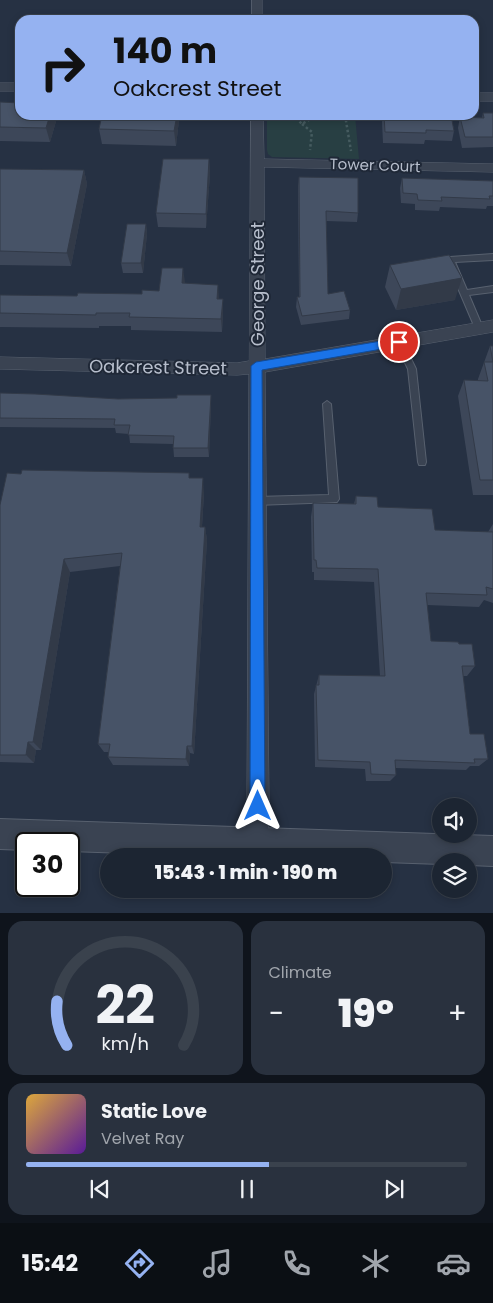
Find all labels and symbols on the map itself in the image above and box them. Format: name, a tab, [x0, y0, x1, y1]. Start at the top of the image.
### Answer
street label: Tower Court	[329, 153, 421, 177]
street label: George Street	[245, 222, 270, 346]
pin	[378, 321, 420, 363]
street label: Oakcrest Street	[89, 353, 227, 381]
position arrow	[231, 779, 283, 831]
speed limit sign: 30	[15, 832, 80, 897]

